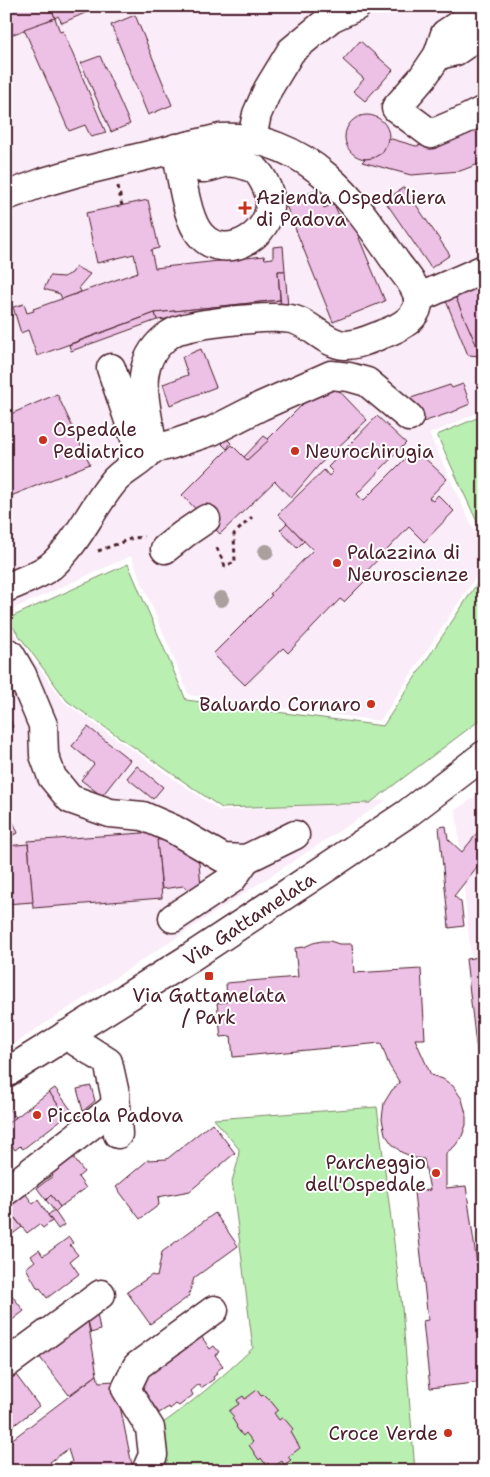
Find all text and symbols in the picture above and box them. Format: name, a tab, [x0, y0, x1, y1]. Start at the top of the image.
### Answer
place label: Azienda Ospedaliera di Padova	[256, 185, 446, 232]
marker: Azienda Ospedaliera di Padova	[238, 201, 252, 215]
place label: Ospedale Pediatrico	[53, 417, 145, 464]
marker: Ospedale Pediatrico	[37, 434, 49, 446]
place label: Neurochirugia	[305, 439, 434, 464]
marker: Neurochirugia	[289, 445, 301, 457]
place label: Palazzina di Neuroscienze	[347, 540, 469, 587]
marker: Palazzina di Neuroscienze	[331, 557, 343, 569]
place label: Baluardo Cornaro	[199, 692, 361, 717]
marker: Baluardo Cornaro	[365, 698, 377, 710]
street label: Via Gattamelata	[178, 866, 321, 972]
marker: Via Gattamelata / Park	[203, 970, 215, 982]
place label: Via Gattamelata / Park	[132, 983, 286, 1030]
place label: Piccola Padova	[47, 1103, 183, 1128]
marker: Piccola Padova	[31, 1109, 43, 1121]
place label: Parcheggio dell'Ospedale	[305, 1150, 426, 1197]
marker: Parcheggio dell'Ospedale	[430, 1167, 442, 1179]
place label: Croce Verde	[329, 1421, 438, 1446]
marker: Croce Verde	[442, 1427, 454, 1439]

